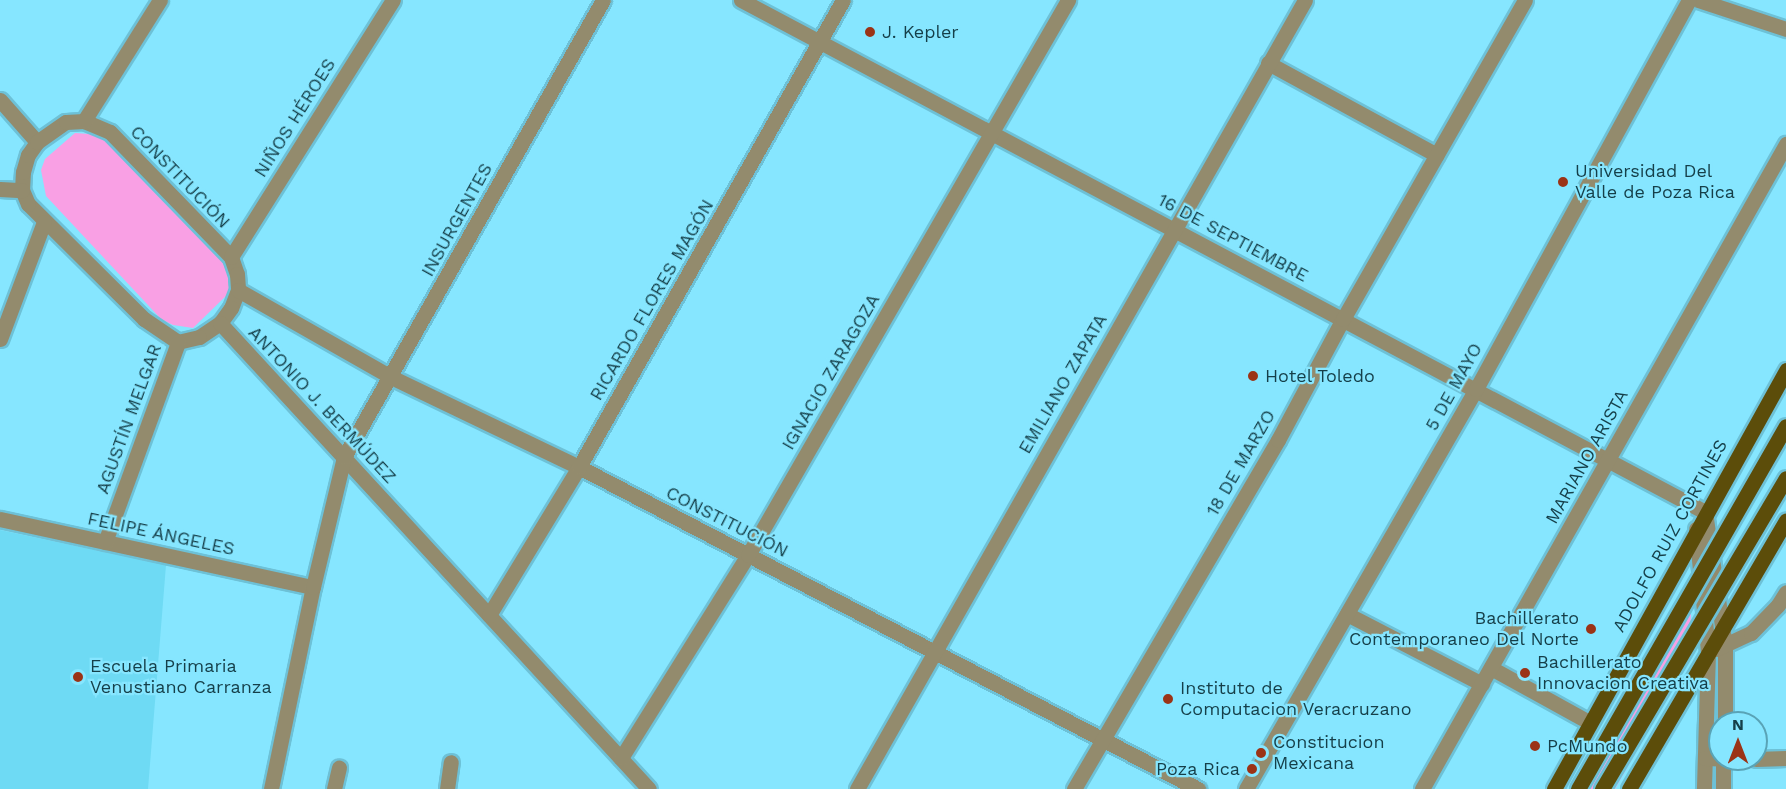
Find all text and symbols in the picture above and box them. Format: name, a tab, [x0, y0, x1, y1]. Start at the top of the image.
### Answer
place label: J. Kepler	[882, 21, 959, 43]
marker: J. Kepler	[863, 25, 877, 39]
street label: NIÑOS HÉROES	[250, 55, 340, 181]
street label: CONSTITUCIÓN	[126, 121, 234, 233]
street label: INSURGENTES	[417, 160, 497, 280]
place label: Universidad Del Valle de Poza Rica	[1575, 161, 1735, 204]
marker: Universidad Del Valle de Poza Rica	[1556, 175, 1570, 189]
street label: 16 DE SEPTIEMBRE	[1154, 189, 1312, 287]
street label: RICARDO FLORES MAGÓN	[586, 196, 718, 404]
street label: IGNACIO ZARAGOZA	[778, 290, 884, 454]
street label: EMILIANO ZAPATA	[1014, 310, 1112, 458]
street label: ANTONIO J. BERMÚDEZ	[244, 322, 400, 488]
street label: 5 DE MAYO	[1421, 339, 1487, 435]
street label: AGUSTÍN MELGAR	[92, 341, 166, 497]
place label: Hotel Toledo	[1265, 365, 1376, 387]
marker: Hotel Toledo	[1246, 369, 1260, 383]
street label: MARIANO ARISTA	[1541, 386, 1633, 528]
street label: 18 DE MARZO	[1202, 406, 1280, 520]
street label: ADOLFO RUIZ CORTINES	[1608, 436, 1732, 636]
street label: CONSTITUCIÓN	[662, 482, 792, 562]
street label: FELIPE ÁNGELES	[85, 508, 237, 560]
place label: Bachillerato Contemporaneo Del Norte	[1348, 608, 1579, 650]
marker: Bachillerato Contemporaneo Del Norte	[1584, 622, 1598, 636]
place label: Bachillerato Innovacion Creativa	[1537, 652, 1709, 694]
place label: Escuela Primaria Venustiano Carranza	[90, 656, 272, 698]
marker: Bachillerato Innovacion Creativa	[1518, 666, 1532, 680]
marker: Escuela Primaria Venustiano Carranza	[71, 670, 85, 684]
place label: Instituto de Computacion Veracruzano	[1180, 678, 1412, 720]
marker: Instituto de Computacion Veracruzano	[1161, 692, 1175, 706]
north arrow	[1708, 711, 1768, 771]
text: N	[1732, 715, 1744, 734]
place label: Constitucion Mexicana	[1273, 732, 1385, 774]
place label: PcMundo	[1547, 735, 1627, 757]
marker: PcMundo	[1528, 739, 1542, 753]
marker: Constitucion Mexicana	[1254, 746, 1268, 760]
place label: Poza Rica	[1156, 758, 1240, 780]
marker: Poza Rica	[1245, 762, 1259, 776]

